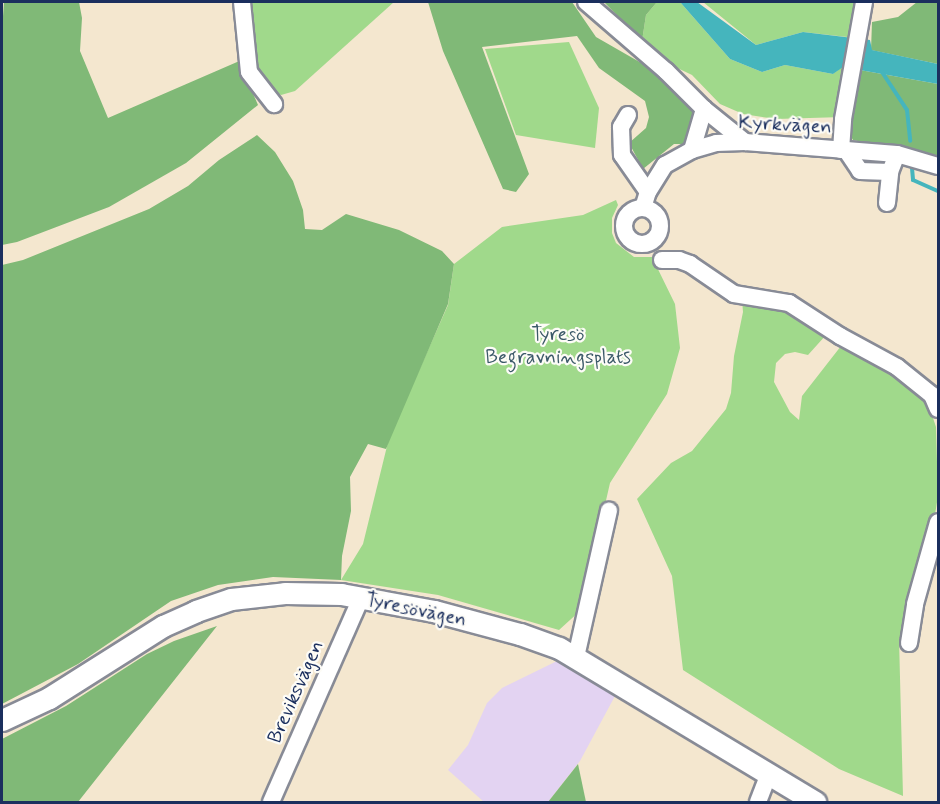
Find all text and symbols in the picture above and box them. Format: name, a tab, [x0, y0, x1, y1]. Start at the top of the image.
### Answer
street label: Kyrkvägen	[738, 111, 832, 139]
park label: Tyresö Begravningsplats	[485, 323, 631, 370]
street label: Tyresövägen	[363, 588, 469, 632]
street label: Breviksvägen	[263, 637, 329, 747]

